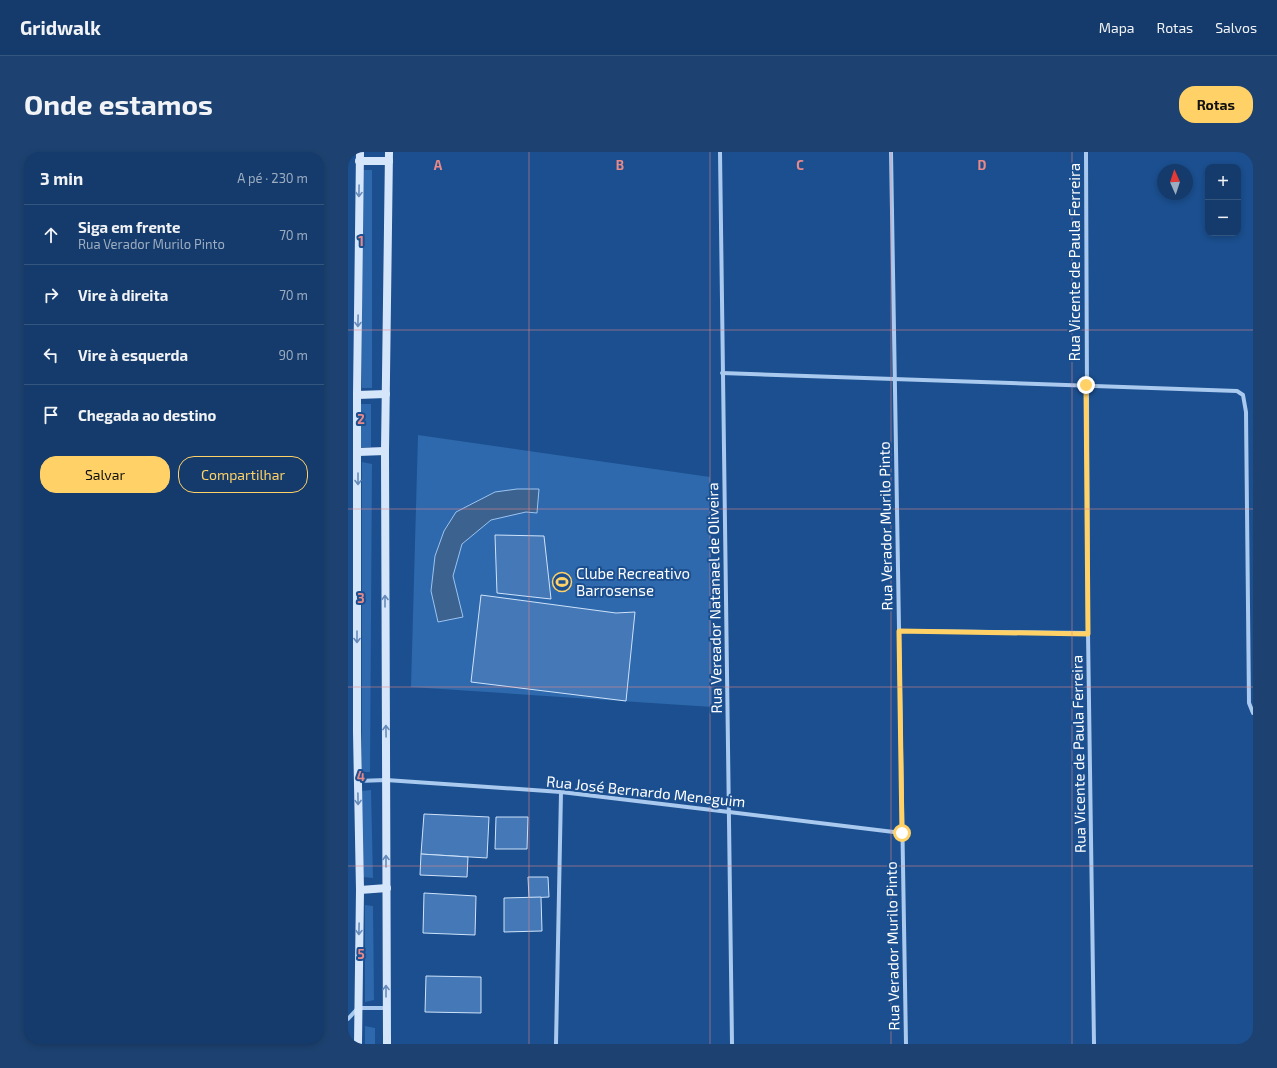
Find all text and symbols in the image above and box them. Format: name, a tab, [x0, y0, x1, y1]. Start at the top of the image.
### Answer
text: Gridwalk	[20, 16, 101, 39]
text: Mapa	[1099, 19, 1135, 36]
text: Rotas	[1157, 19, 1193, 36]
text: Salvos	[1215, 19, 1257, 36]
button: Rotas	[1179, 86, 1253, 123]
text: Onde estamos	[24, 87, 213, 121]
text: A	[434, 157, 443, 173]
text: B	[616, 157, 624, 173]
text: C	[796, 157, 804, 173]
text: D	[978, 157, 987, 173]
street label: Rua Vicente de Paula Ferreira	[1065, 163, 1083, 361]
north arrow	[1157, 164, 1193, 200]
map controls	[1205, 164, 1241, 236]
button: +	[1205, 164, 1241, 200]
text: 3 min	[40, 168, 83, 188]
text: A pé · 230 m	[237, 170, 308, 186]
one-way arrow	[355, 184, 363, 197]
button: −	[1205, 200, 1241, 236]
text: Siga em frente	[78, 218, 180, 236]
icon: ahead	[40, 224, 62, 246]
text: 70 m	[279, 227, 308, 243]
text: 1	[358, 233, 364, 249]
text: Rua Verador Murilo Pinto	[78, 236, 225, 252]
icon: right	[40, 284, 62, 306]
text: Vire à direita	[78, 286, 168, 304]
text: 70 m	[279, 287, 308, 303]
one-way arrow	[354, 314, 362, 327]
icon: left	[40, 344, 62, 366]
text: Vire à esquerda	[78, 346, 188, 364]
text: 90 m	[278, 347, 308, 363]
route end	[1077, 376, 1095, 394]
icon: arrive	[40, 404, 62, 426]
text: Chegada ao destino	[78, 406, 216, 424]
text: 2	[357, 411, 365, 427]
street label: Rua Verador Murilo Pinto	[875, 441, 895, 611]
button: Salvar	[40, 456, 170, 493]
button: Compartilhar	[178, 456, 308, 493]
one-way arrow	[354, 472, 362, 485]
street label: Rua Vereador Natanael de Oliveira	[703, 482, 725, 714]
place label: Clube Recreativo Barrosense	[576, 564, 690, 599]
sports icon: Clube Recreativo Barrosense	[551, 571, 573, 593]
text: 3	[357, 590, 365, 606]
one-way arrow	[381, 595, 389, 608]
one-way arrow	[353, 630, 361, 643]
street label: Rua Vicente de Paula Ferreira	[1067, 655, 1089, 853]
one-way arrow	[382, 725, 390, 738]
text: 4	[357, 768, 365, 784]
street label: Rua José Bernardo Meneguim	[546, 772, 746, 810]
one-way arrow	[354, 792, 362, 805]
route start	[893, 824, 911, 842]
one-way arrow	[382, 855, 390, 868]
street label: Rua Verador Murilo Pinto	[882, 861, 902, 1031]
one-way arrow	[355, 922, 363, 935]
text: 5	[357, 946, 365, 962]
one-way arrow	[382, 985, 390, 998]

